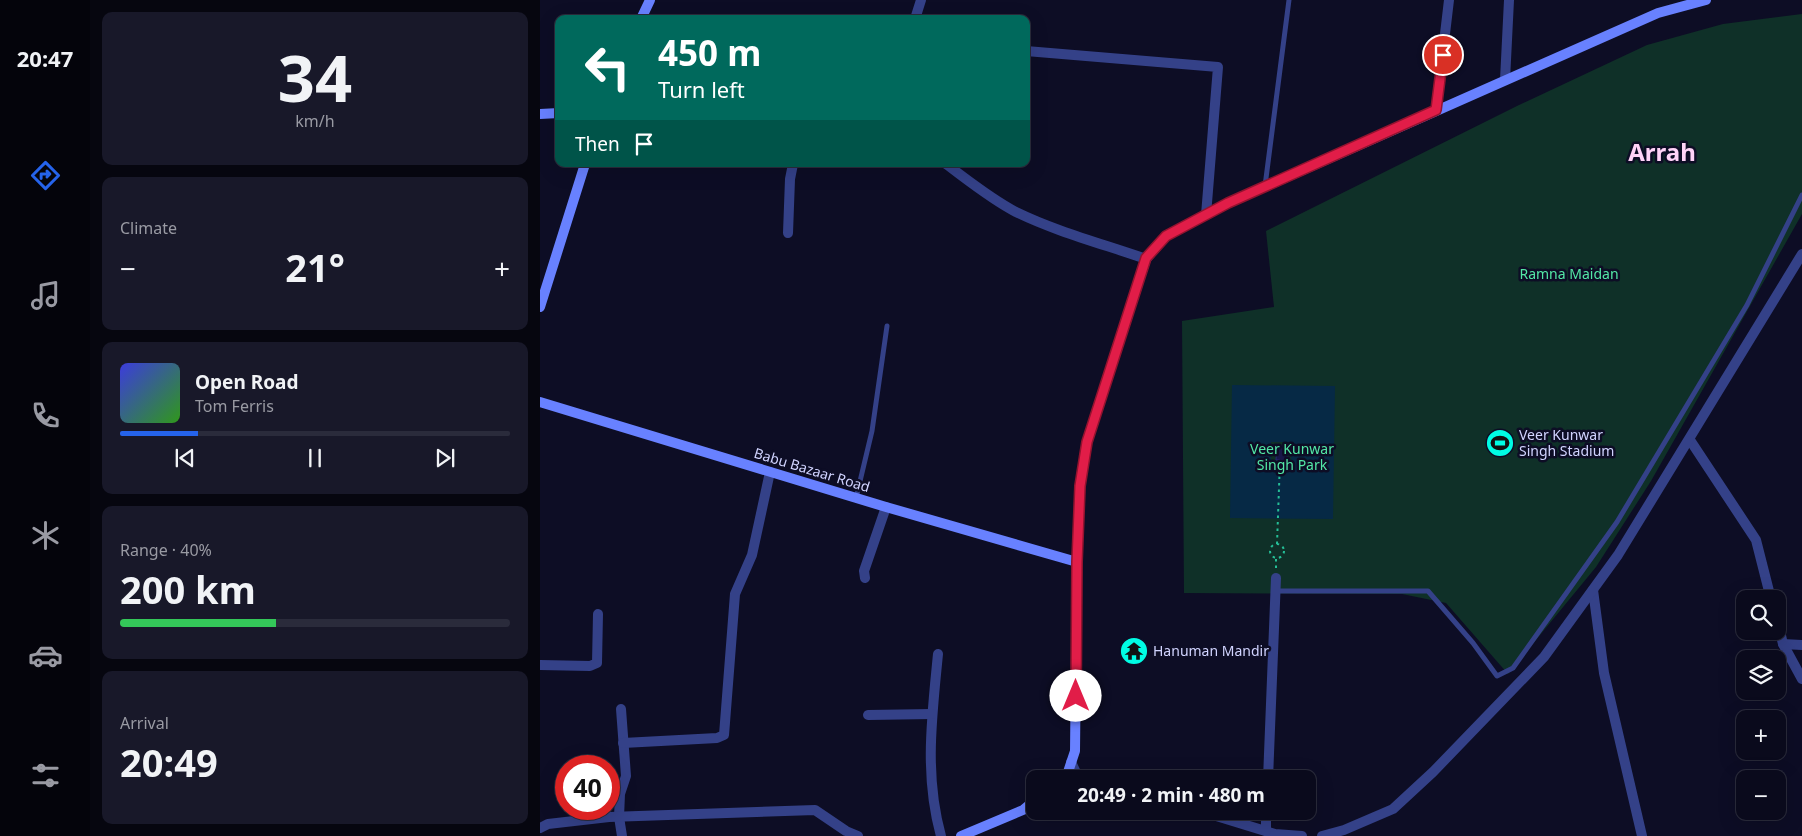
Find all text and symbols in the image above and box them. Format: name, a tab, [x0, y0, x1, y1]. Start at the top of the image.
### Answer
text: 450 m	[658, 29, 761, 76]
text: 34	[278, 33, 352, 121]
pin	[1422, 34, 1464, 76]
icon: left	[575, 35, 640, 100]
icon: arrive	[1429, 41, 1457, 69]
text: 20:47	[17, 43, 73, 73]
text: Turn left	[658, 74, 745, 104]
text: km/h	[295, 110, 335, 132]
icon: arrive	[630, 130, 658, 158]
text: Then	[575, 131, 620, 157]
district label: Arrah	[1628, 135, 1696, 168]
icon: directions	[28, 158, 63, 193]
text: Climate	[120, 217, 177, 239]
text: 21°	[285, 241, 345, 293]
text: −	[120, 249, 136, 287]
text: +	[494, 249, 510, 287]
park label: Ramna Maidan	[1519, 264, 1619, 283]
icon: music	[28, 278, 63, 313]
text: Open Road	[195, 369, 298, 395]
text: Tom Ferris	[195, 395, 274, 417]
icon: phone	[28, 398, 63, 433]
place label: Veer Kunwar Singh Stadium	[1519, 425, 1614, 460]
sports icon: Veer Kunwar Singh Stadium	[1485, 428, 1515, 458]
park label: Veer Kunwar Singh Park	[1250, 439, 1334, 474]
street label: Babu Bazaar Road	[752, 443, 872, 496]
icon: previous	[171, 444, 199, 472]
icon: pause	[301, 444, 329, 472]
icon: next	[431, 444, 459, 472]
icon: climate	[28, 518, 63, 553]
text: Range · 40%	[120, 539, 212, 561]
text: 200 km	[120, 563, 256, 615]
map controls	[1736, 590, 1786, 820]
button: search	[1736, 590, 1786, 640]
temple icon: Hanuman Mandir	[1119, 636, 1149, 666]
icon: car	[28, 638, 63, 673]
place label: Hanuman Mandir	[1153, 641, 1269, 660]
button: layers	[1736, 650, 1786, 700]
position arrow	[1049, 669, 1101, 721]
button: +	[1736, 710, 1786, 760]
text: Arrival	[120, 712, 169, 734]
text: 20:49	[120, 736, 218, 788]
speed limit sign: 40	[555, 755, 620, 820]
icon: filters	[28, 758, 63, 793]
button: −	[1736, 770, 1786, 820]
text: 20:49 · 2 min · 480 m	[1077, 782, 1265, 808]

